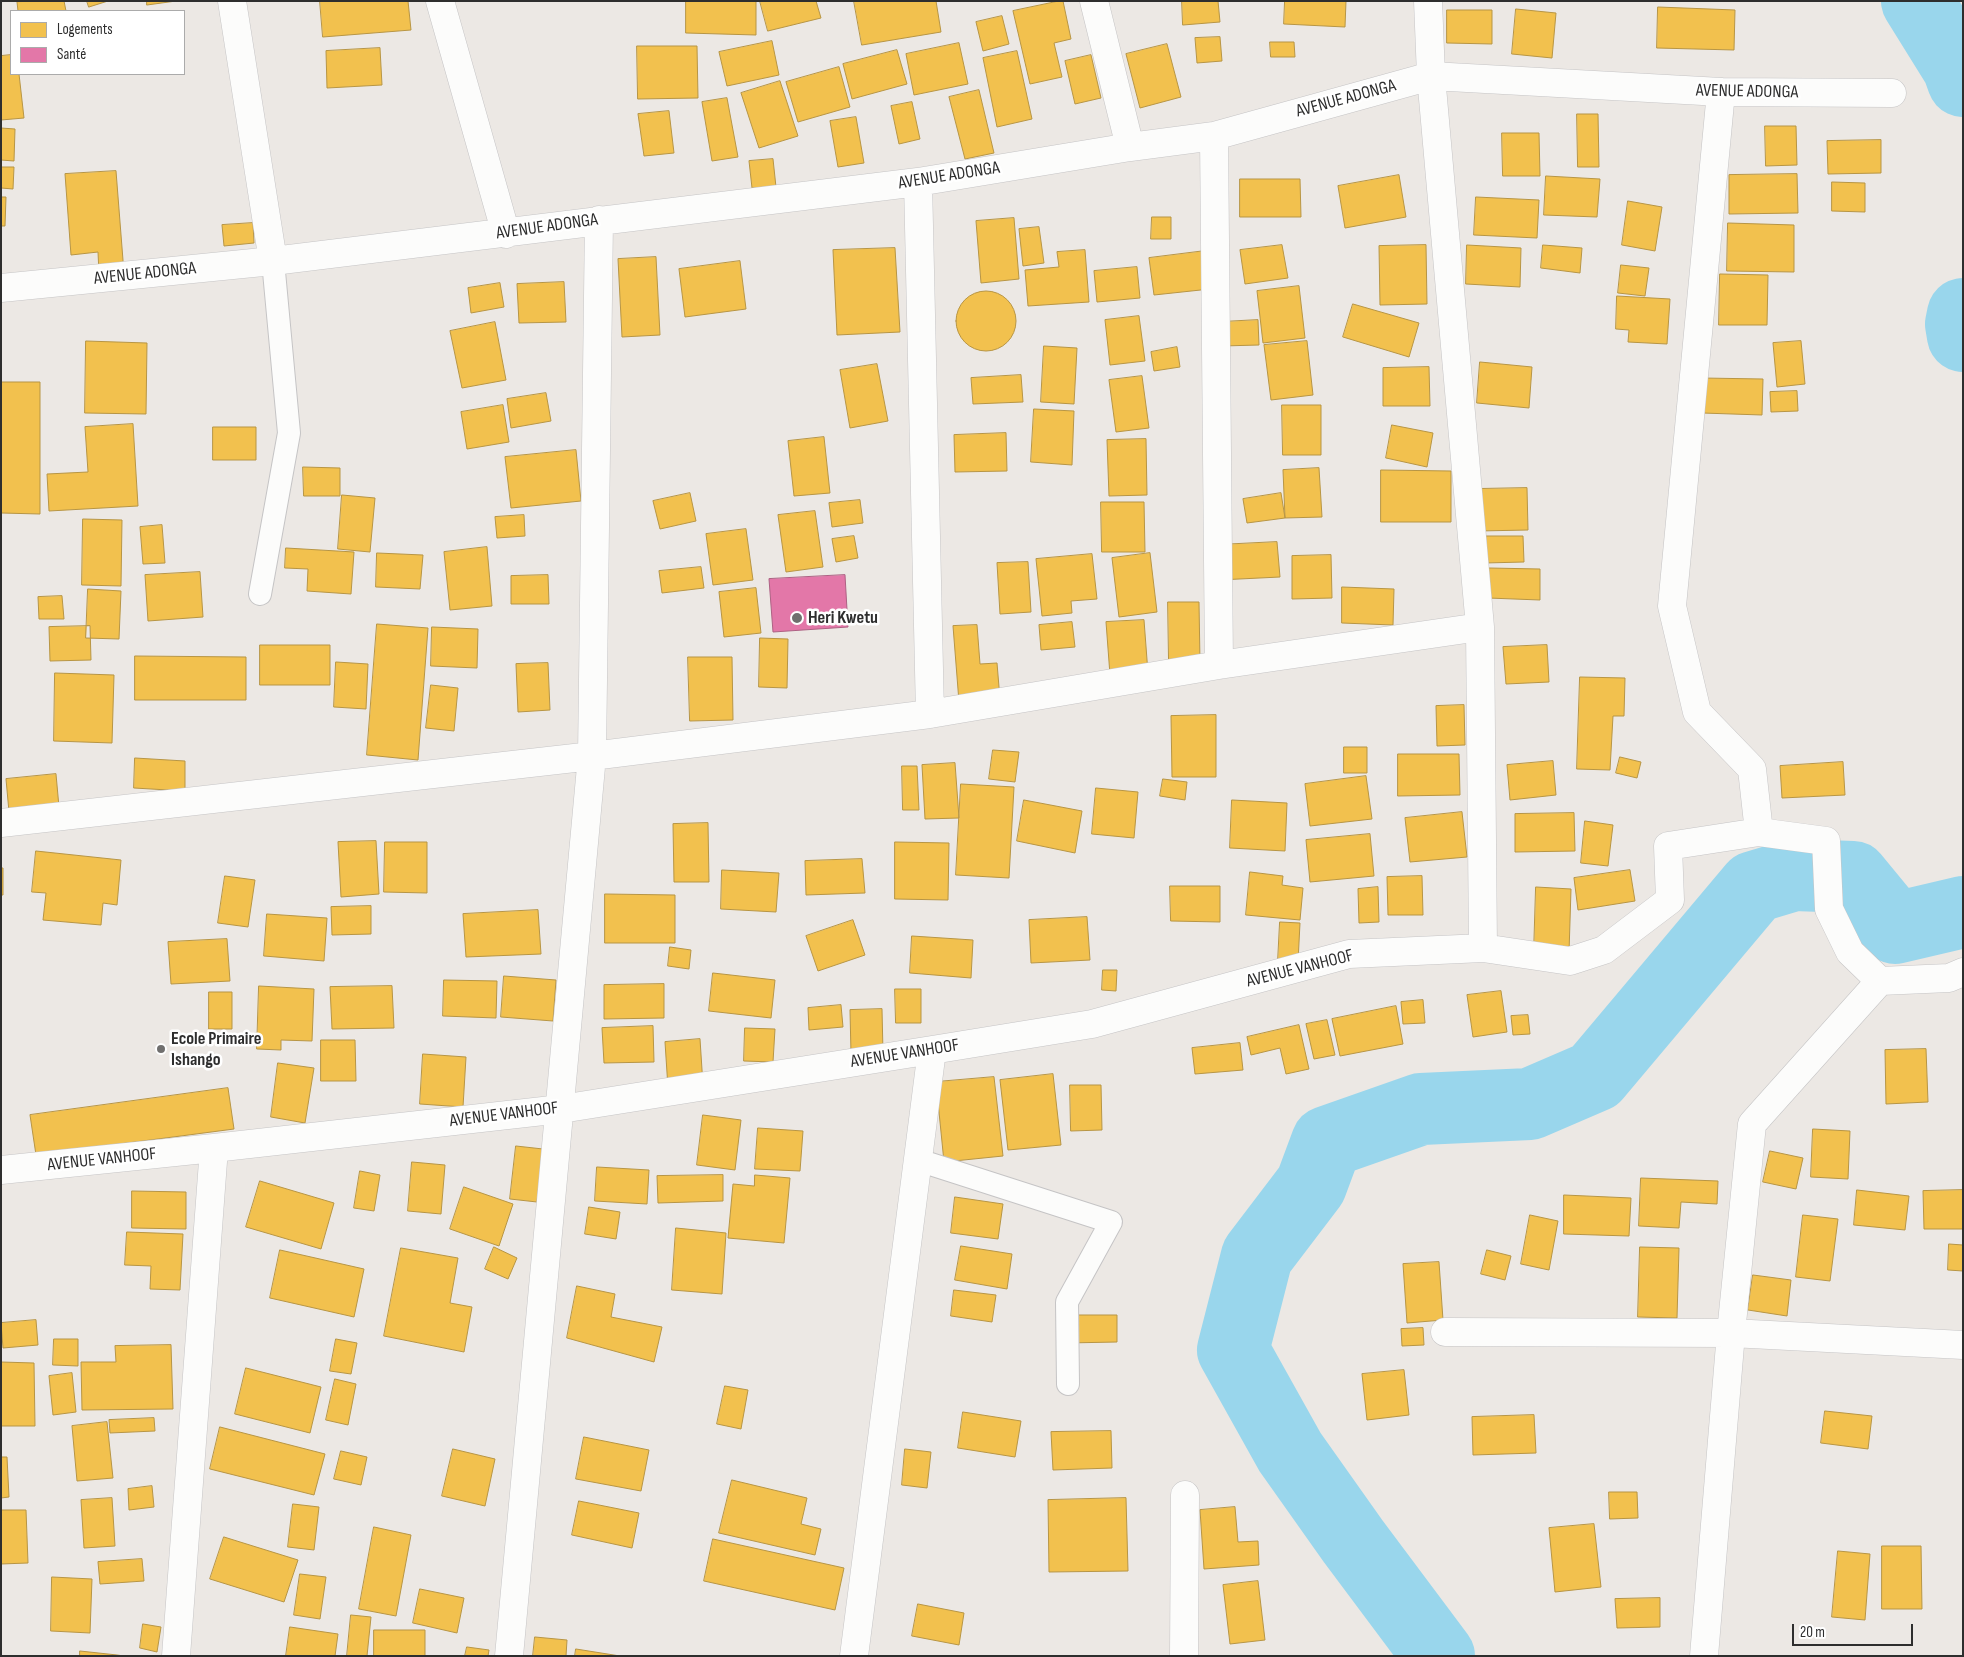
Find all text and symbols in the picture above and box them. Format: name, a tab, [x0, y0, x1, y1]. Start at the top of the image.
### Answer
legend	[10, 10, 185, 75]
text: Logements	[57, 20, 113, 39]
text: Santé	[57, 45, 86, 64]
street label: AVENUE ADONGA	[1294, 75, 1398, 123]
street label: AVENUE ADONGA	[1696, 80, 1798, 104]
street label: AVENUE ADONGA	[897, 157, 1001, 195]
street label: AVENUE ADONGA	[495, 209, 599, 245]
street label: AVENUE ADONGA	[93, 258, 197, 290]
place label: Heri Kwetu	[808, 607, 878, 629]
marker: Heri Kwetu	[790, 611, 804, 625]
street label: AVENUE VANHOOF	[1244, 945, 1356, 993]
place label: Ecole Primaire Ishango	[171, 1028, 262, 1070]
street label: AVENUE VANHOOF	[849, 1035, 961, 1073]
marker: Ecole Primaire Ishango	[155, 1043, 167, 1055]
street label: AVENUE VANHOOF	[448, 1098, 560, 1132]
street label: AVENUE VANHOOF	[46, 1144, 158, 1176]
scale bar	[1794, 1614, 1915, 1646]
text: 20 m	[1800, 1623, 1825, 1642]

